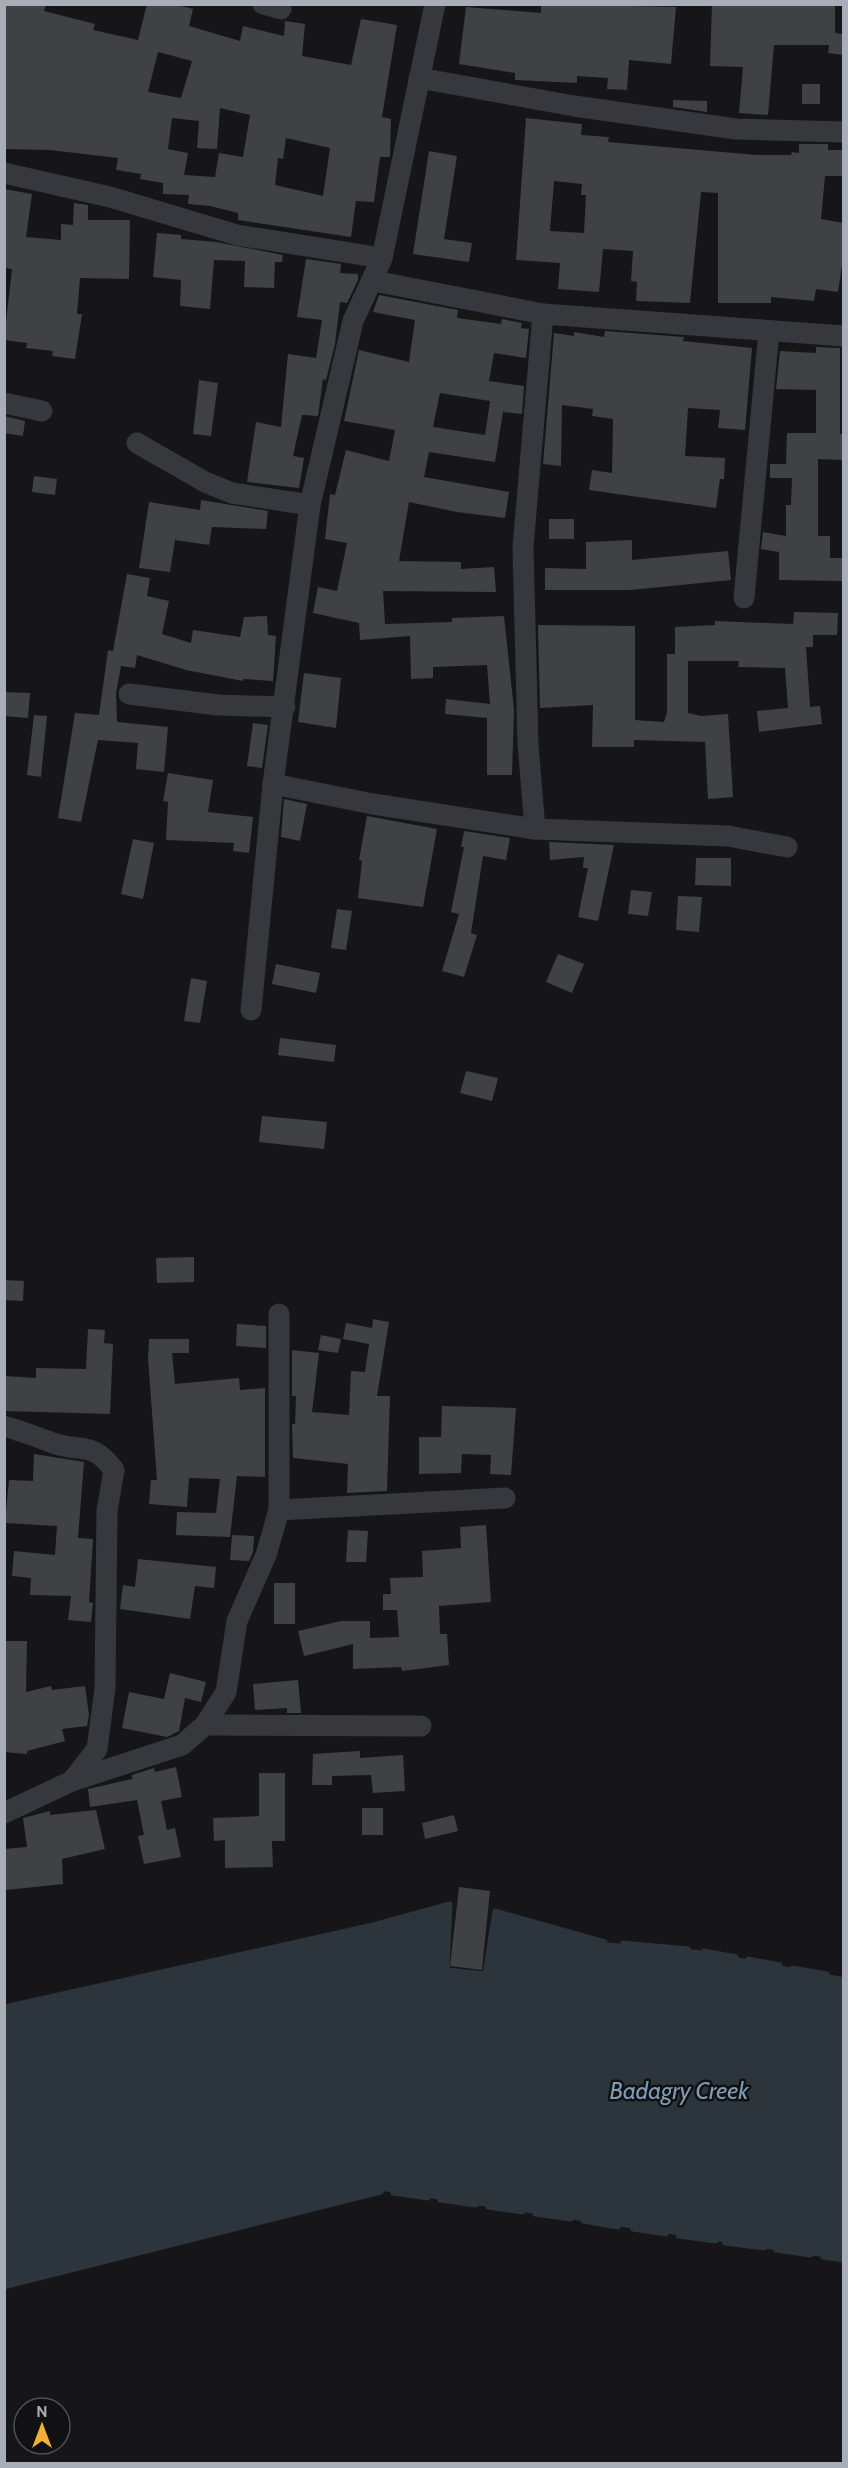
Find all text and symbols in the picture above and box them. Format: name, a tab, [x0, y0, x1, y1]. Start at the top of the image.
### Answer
water label: Badagry Creek	[609, 2076, 749, 2105]
north arrow	[12, 2396, 72, 2456]
text: N	[36, 2402, 48, 2421]

